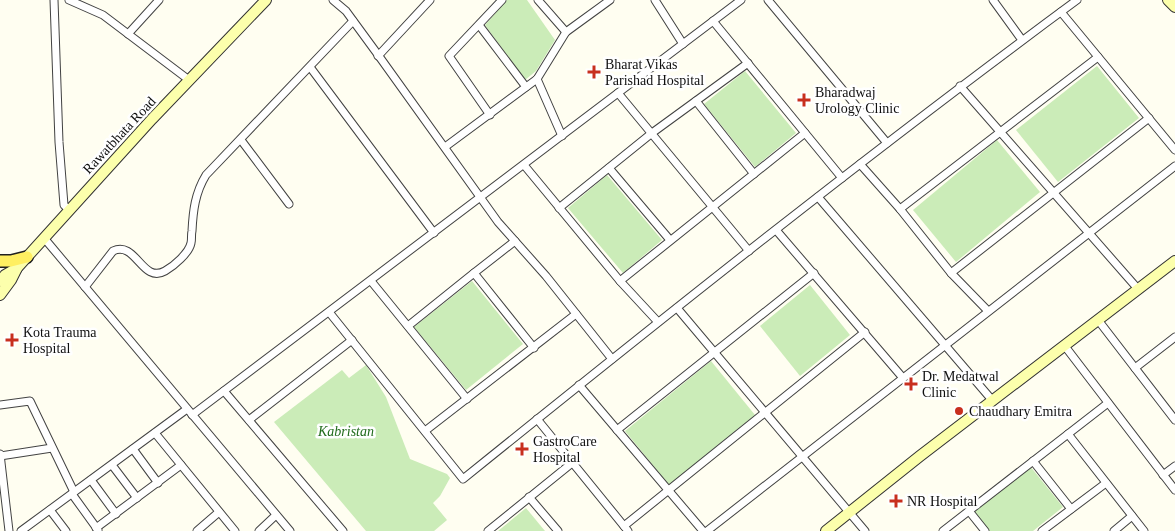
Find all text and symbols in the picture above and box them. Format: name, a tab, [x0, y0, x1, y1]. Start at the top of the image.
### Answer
place label: Bharat Vikas Parishad Hospital	[605, 57, 704, 88]
marker: Bharat Vikas Parishad Hospital	[587, 65, 601, 79]
place label: Bharadwaj Urology Clinic	[815, 85, 899, 116]
marker: Bharadwaj Urology Clinic	[797, 93, 811, 107]
street label: Rawatbhata Road	[80, 94, 159, 177]
place label: Kota Trauma Hospital	[23, 325, 97, 356]
marker: Kota Trauma Hospital	[5, 333, 19, 347]
place label: Dr. Medatwal Clinic	[922, 369, 999, 400]
marker: Dr. Medatwal Clinic	[904, 377, 918, 391]
place label: Chaudhary Emitra	[969, 404, 1073, 419]
marker: Chaudhary Emitra	[953, 405, 965, 417]
park label: Kabristan	[317, 424, 374, 439]
place label: GastroCare Hospital	[533, 434, 597, 465]
marker: GastroCare Hospital	[515, 442, 529, 456]
marker: NR Hospital	[889, 494, 903, 508]
place label: NR Hospital	[907, 494, 978, 509]

